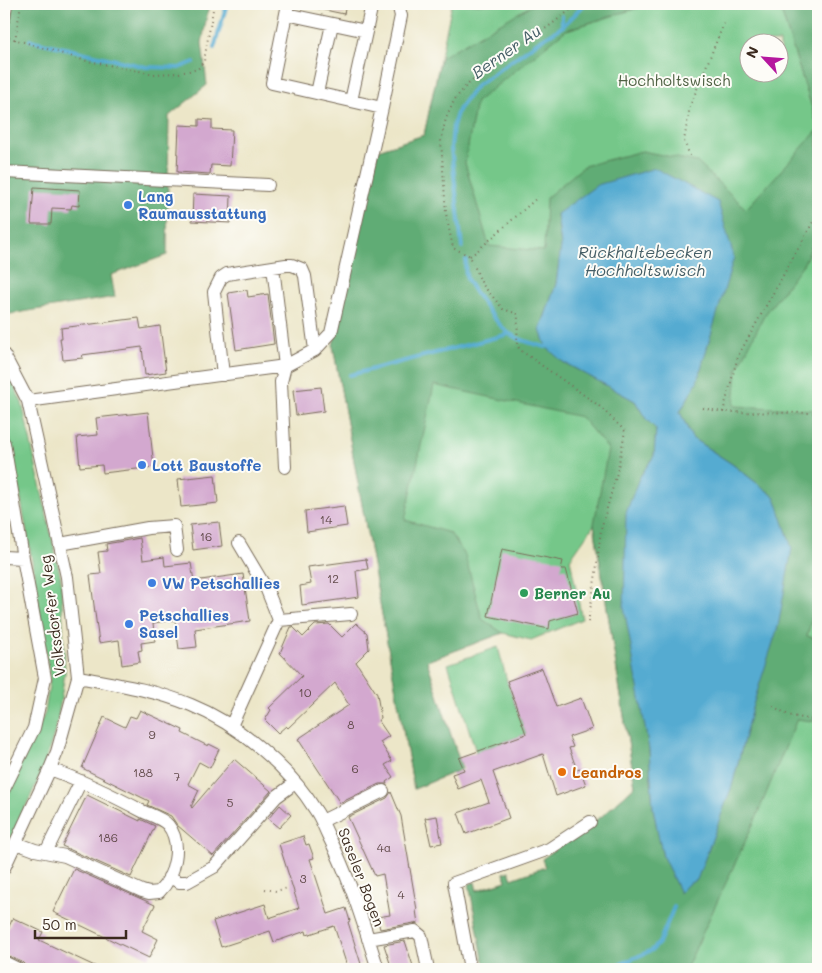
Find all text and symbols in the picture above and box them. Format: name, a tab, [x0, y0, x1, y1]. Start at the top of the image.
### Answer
water label: Berner Au	[467, 20, 545, 82]
north arrow	[740, 32, 790, 82]
text: N	[741, 43, 763, 61]
park label: Hochholtswisch	[618, 70, 730, 90]
place label: Lang Raumausstattung	[138, 186, 266, 223]
marker: Lang Raumausstattung	[122, 199, 134, 211]
water label: Rückhaltebecken Hochholtswisch	[578, 241, 712, 280]
place label: Lott Baustoffe	[152, 455, 262, 475]
marker: Lott Baustoffe	[136, 459, 148, 471]
house number: 14	[320, 511, 332, 527]
house number: 16	[200, 528, 212, 544]
street label: Volksdorfer Weg	[35, 554, 69, 678]
house number: 12	[327, 570, 339, 586]
place label: VW Petschallies	[162, 573, 280, 593]
marker: VW Petschallies	[146, 577, 158, 589]
place label: Berner Au	[534, 583, 611, 603]
marker: Berner Au	[518, 587, 530, 599]
place label: Petschallies Sasel	[139, 605, 229, 642]
marker: Petschallies Sasel	[123, 618, 135, 630]
house number: 10	[299, 684, 312, 700]
house number: 8	[347, 716, 355, 732]
house number: 9	[148, 726, 156, 742]
house number: 6	[351, 760, 359, 776]
place label: Leandros	[572, 762, 641, 782]
house number: 188	[133, 764, 153, 780]
marker: Leandros	[556, 766, 568, 778]
house number: 7	[174, 768, 181, 784]
house number: 5	[227, 794, 234, 810]
street label: Saseler Bogen	[334, 825, 390, 929]
house number: 186	[98, 829, 118, 845]
house number: 4a	[377, 839, 391, 855]
house number: 3	[299, 870, 307, 886]
house number: 4	[397, 886, 405, 902]
scale bar	[35, 908, 126, 940]
text: 50 m	[42, 914, 77, 934]

